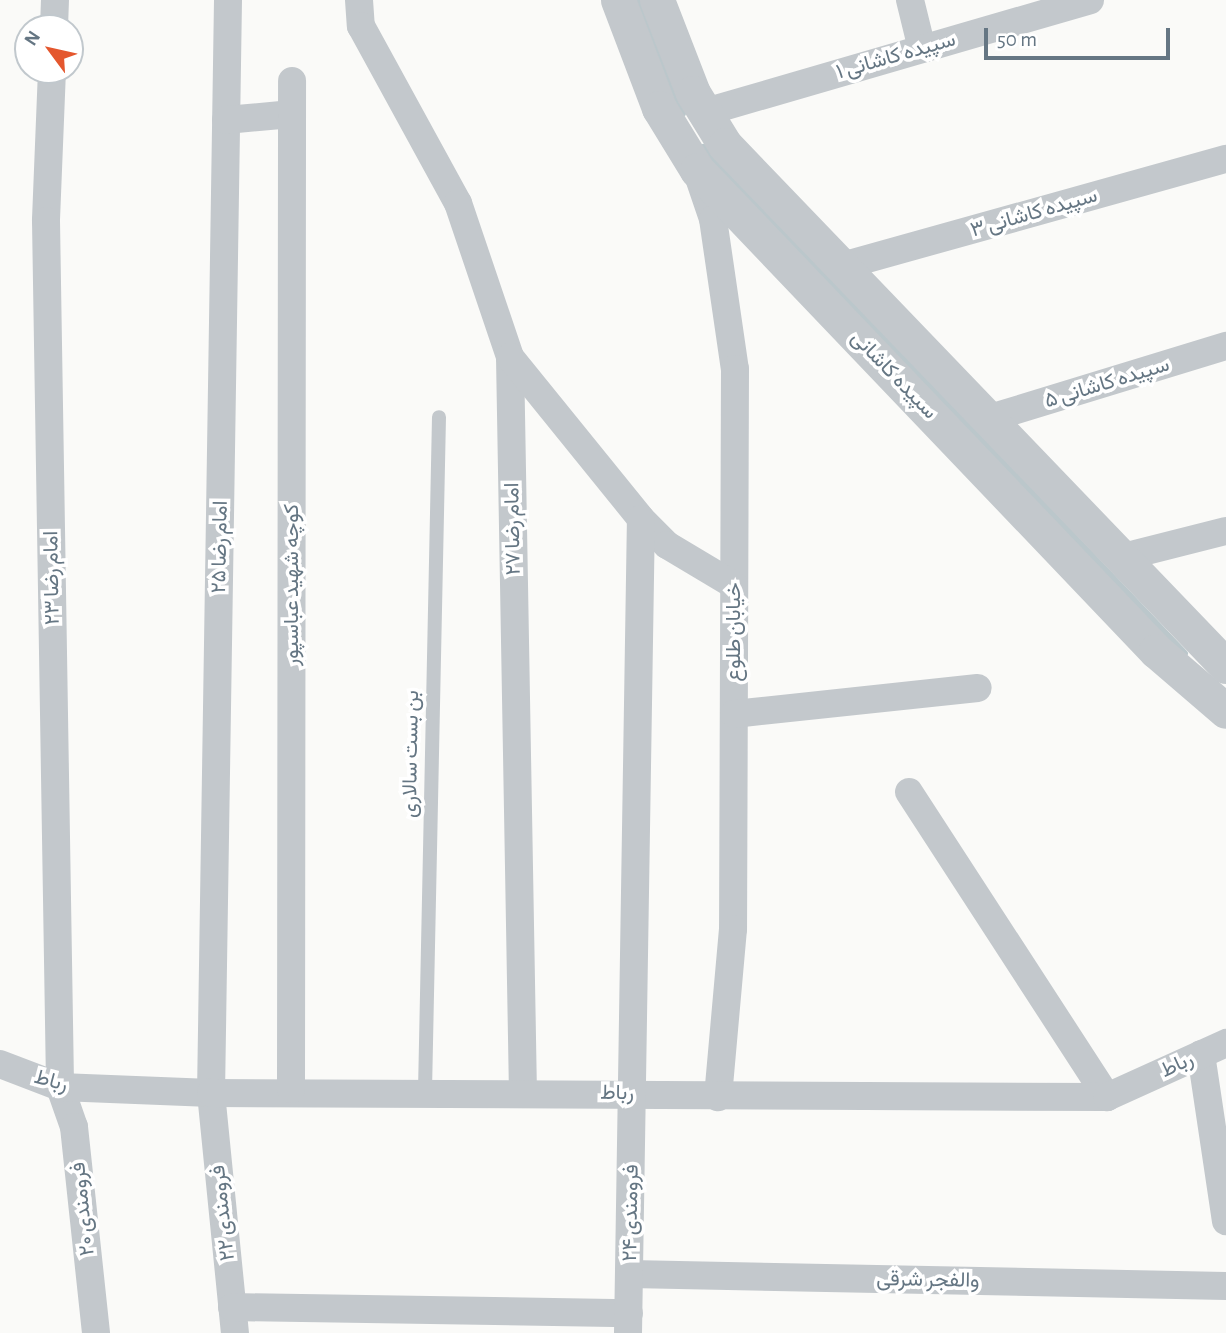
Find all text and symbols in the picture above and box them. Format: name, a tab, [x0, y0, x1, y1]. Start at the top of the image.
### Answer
north arrow	[14, 14, 84, 84]
scale bar	[988, 14, 1174, 58]
street label: سپیده کاشانی ۱	[833, 27, 959, 85]
text: N	[21, 28, 44, 49]
text: 50 m	[997, 29, 1037, 50]
street label: سپیده کاشانی ۳	[968, 183, 1100, 243]
street label: سپیده کاشانی	[846, 325, 942, 425]
street label: سپیده کاشانی ۵	[1042, 352, 1172, 414]
street label: امام رضا ۲۷	[500, 482, 526, 576]
street label: امام رضا ۲۵	[207, 500, 233, 594]
street label: کوچه شهید عباسپور	[279, 504, 305, 666]
street label: امام رضا ۲۳	[39, 531, 65, 625]
street label: خیابان طلوع	[721, 582, 747, 682]
street label: بن بست سالاری	[397, 690, 425, 818]
street label: رباط	[1156, 1046, 1198, 1084]
street label: رباط	[31, 1064, 71, 1098]
street label: رباط	[600, 1080, 634, 1106]
street label: فرومندی ۲۰	[66, 1161, 100, 1257]
street label: فرومندی ۲۲	[205, 1164, 241, 1262]
street label: فرومندی ۲۴	[618, 1164, 644, 1262]
street label: والفجر شرقی	[876, 1267, 980, 1293]

